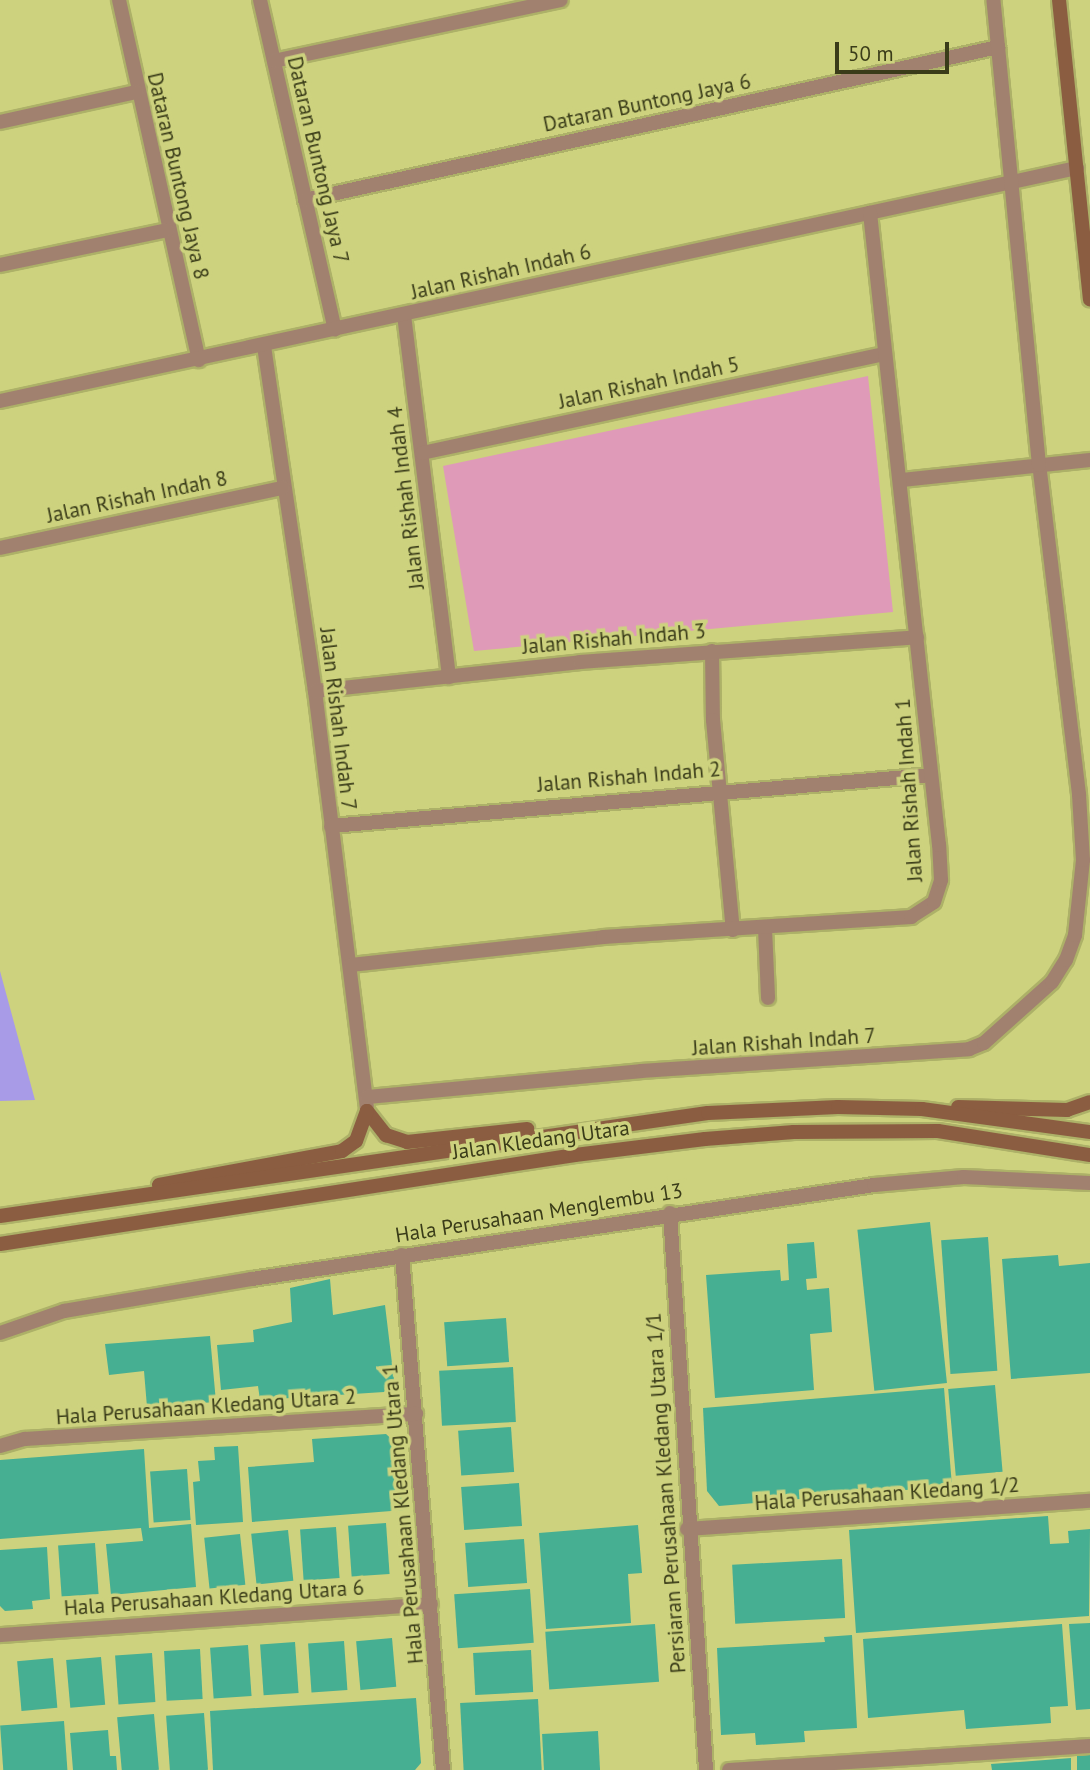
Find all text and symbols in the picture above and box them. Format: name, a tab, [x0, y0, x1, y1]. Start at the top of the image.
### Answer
scale bar	[838, 28, 952, 72]
text: 50 m	[848, 40, 894, 67]
street label: Dataran Buntong Jaya 7	[282, 54, 354, 266]
street label: Dataran Buntong Jaya 6	[541, 69, 753, 137]
street label: Dataran Buntong Jaya 8	[142, 70, 214, 282]
street label: Jalan Rishah Indah 6	[409, 239, 593, 305]
street label: Jalan Rishah Indah 5	[556, 352, 742, 414]
street label: Jalan Rishah Indah 4	[382, 405, 430, 591]
street label: Jalan Rishah Indah 8	[44, 466, 230, 528]
street label: Jalan Rishah Indah 3	[521, 618, 707, 660]
street label: Jalan Rishah Indah 7	[314, 626, 362, 812]
street label: Jalan Rishah Indah 1	[890, 697, 928, 883]
street label: Jalan Rishah Indah 2	[536, 756, 722, 798]
street label: Jalan Rishah Indah 7	[691, 1023, 877, 1061]
street label: Jalan Kledang Utara	[451, 1115, 631, 1165]
street label: Hala Perusahaan Menglembu 13	[394, 1178, 684, 1248]
street label: Persiaran Perusahaan Kledang Utara 1/1	[641, 1312, 691, 1674]
street label: Hala Perusahaan Kledang Utara 1	[377, 1363, 429, 1665]
street label: Hala Perusahaan Kledang Utara 2	[55, 1384, 357, 1430]
street label: Hala Perusahaan Kledang 1/2	[754, 1472, 1020, 1516]
street label: Hala Perusahaan Kledang Utara 6	[63, 1575, 365, 1621]

